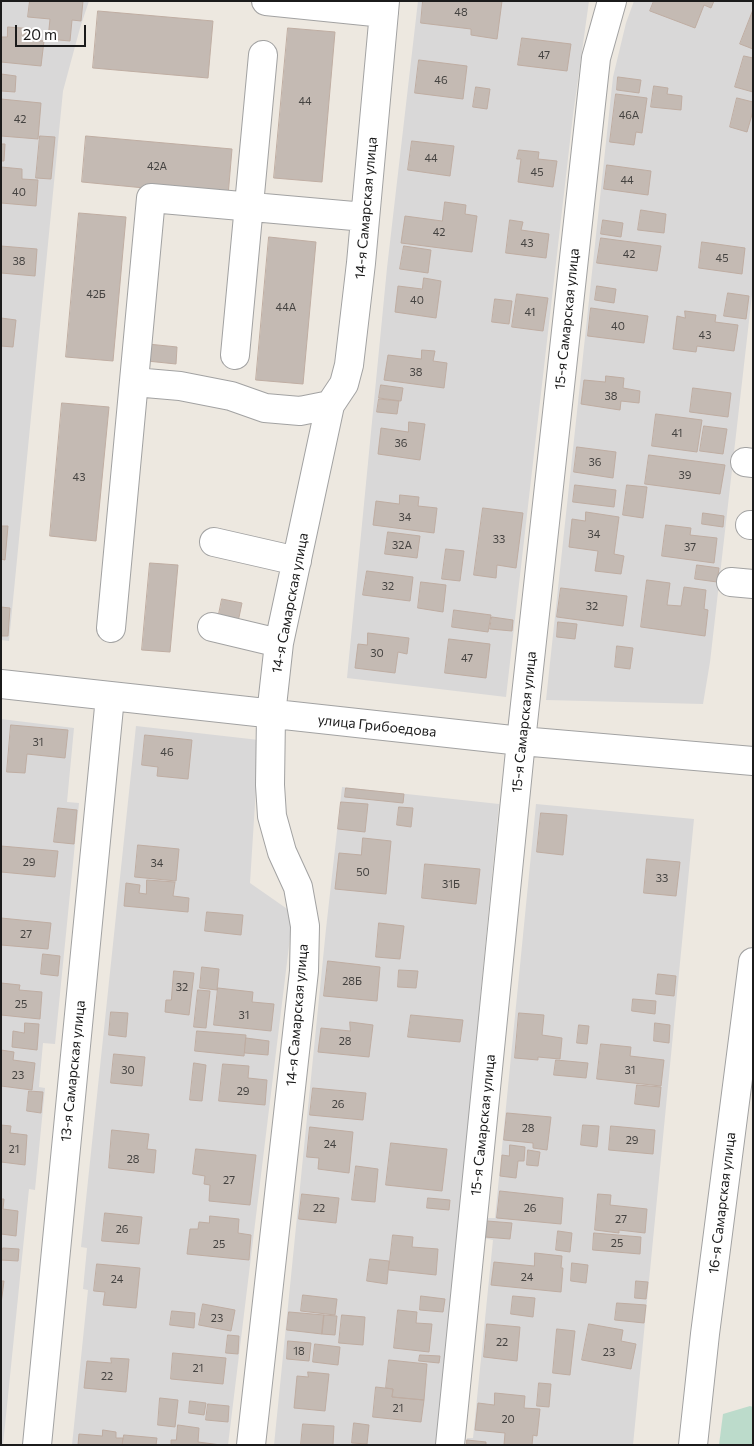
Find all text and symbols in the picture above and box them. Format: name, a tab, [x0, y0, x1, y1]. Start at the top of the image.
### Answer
house number: 48	[454, 5, 468, 19]
scale bar	[18, 15, 89, 47]
text: 20 m	[23, 25, 57, 43]
house number: 47	[538, 48, 550, 62]
house number: 46	[434, 73, 448, 87]
house number: 44	[298, 94, 312, 108]
house number: 46А	[619, 108, 639, 122]
house number: 42	[14, 112, 26, 126]
street label: 14-я Самарская улица	[351, 136, 381, 280]
house number: 44	[424, 151, 438, 165]
house number: 42А	[147, 159, 167, 173]
house number: 45	[531, 165, 543, 179]
house number: 44	[620, 173, 634, 187]
house number: 40	[12, 185, 26, 199]
house number: 42	[433, 225, 445, 239]
house number: 43	[521, 236, 533, 250]
street label: 15-я Самарская улица	[551, 247, 583, 391]
house number: 42	[623, 247, 635, 261]
house number: 45	[716, 251, 728, 265]
house number: 38	[13, 254, 25, 268]
house number: 42Б	[86, 287, 106, 301]
house number: 40	[410, 293, 424, 307]
house number: 44А	[276, 300, 296, 314]
house number: 41	[525, 305, 535, 319]
house number: 40	[611, 319, 625, 333]
house number: 43	[699, 328, 711, 342]
house number: 38	[410, 365, 422, 379]
house number: 38	[605, 389, 617, 403]
house number: 41	[672, 426, 682, 440]
house number: 36	[395, 436, 407, 450]
house number: 36	[589, 455, 601, 469]
house number: 39	[679, 468, 691, 482]
house number: 43	[73, 470, 85, 484]
house number: 34	[399, 510, 411, 524]
house number: 34	[588, 527, 600, 541]
street label: 14-я Самарская улица	[268, 531, 312, 675]
house number: 33	[493, 532, 505, 546]
house number: 32А	[392, 538, 412, 552]
house number: 37	[684, 540, 696, 554]
house number: 32	[382, 579, 394, 593]
house number: 32	[586, 599, 598, 613]
house number: 30	[370, 646, 384, 660]
street label: 15-я Самарская улица	[508, 650, 540, 794]
house number: 47	[461, 651, 473, 665]
street label: улица Грибоедова	[317, 711, 437, 741]
house number: 31	[33, 735, 43, 749]
house number: 46	[160, 745, 174, 759]
house number: 29	[23, 855, 35, 869]
house number: 34	[151, 856, 163, 870]
house number: 50	[356, 865, 370, 879]
house number: 33	[656, 871, 668, 885]
house number: 31Б	[442, 877, 460, 891]
house number: 27	[20, 927, 32, 941]
street label: 14-я Самарская улица	[282, 943, 312, 1087]
house number: 28Б	[342, 974, 362, 988]
house number: 32	[176, 980, 188, 994]
house number: 25	[15, 997, 27, 1011]
street label: 13-я Самарская улица	[57, 999, 89, 1143]
house number: 31	[239, 1008, 249, 1022]
house number: 28	[339, 1034, 351, 1048]
street label: 15-я Самарская улица	[467, 1053, 499, 1197]
house number: 30	[121, 1063, 135, 1077]
house number: 31	[625, 1063, 635, 1077]
house number: 23	[12, 1068, 24, 1082]
house number: 29	[237, 1084, 249, 1098]
house number: 26	[332, 1097, 344, 1111]
house number: 28	[522, 1121, 534, 1135]
street label: 16-я Самарская улица	[705, 1131, 739, 1275]
house number: 29	[626, 1133, 638, 1147]
house number: 24	[324, 1137, 336, 1151]
house number: 21	[9, 1142, 19, 1156]
house number: 28	[127, 1152, 139, 1166]
house number: 27	[223, 1173, 235, 1187]
house number: 22	[313, 1201, 325, 1215]
house number: 26	[524, 1201, 536, 1215]
house number: 27	[615, 1212, 627, 1226]
house number: 26	[116, 1222, 128, 1236]
house number: 25	[611, 1236, 623, 1250]
house number: 25	[213, 1237, 225, 1251]
house number: 24	[521, 1270, 533, 1284]
house number: 24	[111, 1272, 123, 1286]
house number: 23	[211, 1311, 223, 1325]
house number: 22	[496, 1335, 508, 1349]
house number: 18	[293, 1344, 305, 1358]
house number: 23	[603, 1345, 615, 1359]
house number: 21	[193, 1361, 203, 1375]
house number: 22	[101, 1369, 113, 1383]
house number: 21	[393, 1401, 403, 1415]
house number: 20	[501, 1412, 515, 1426]

